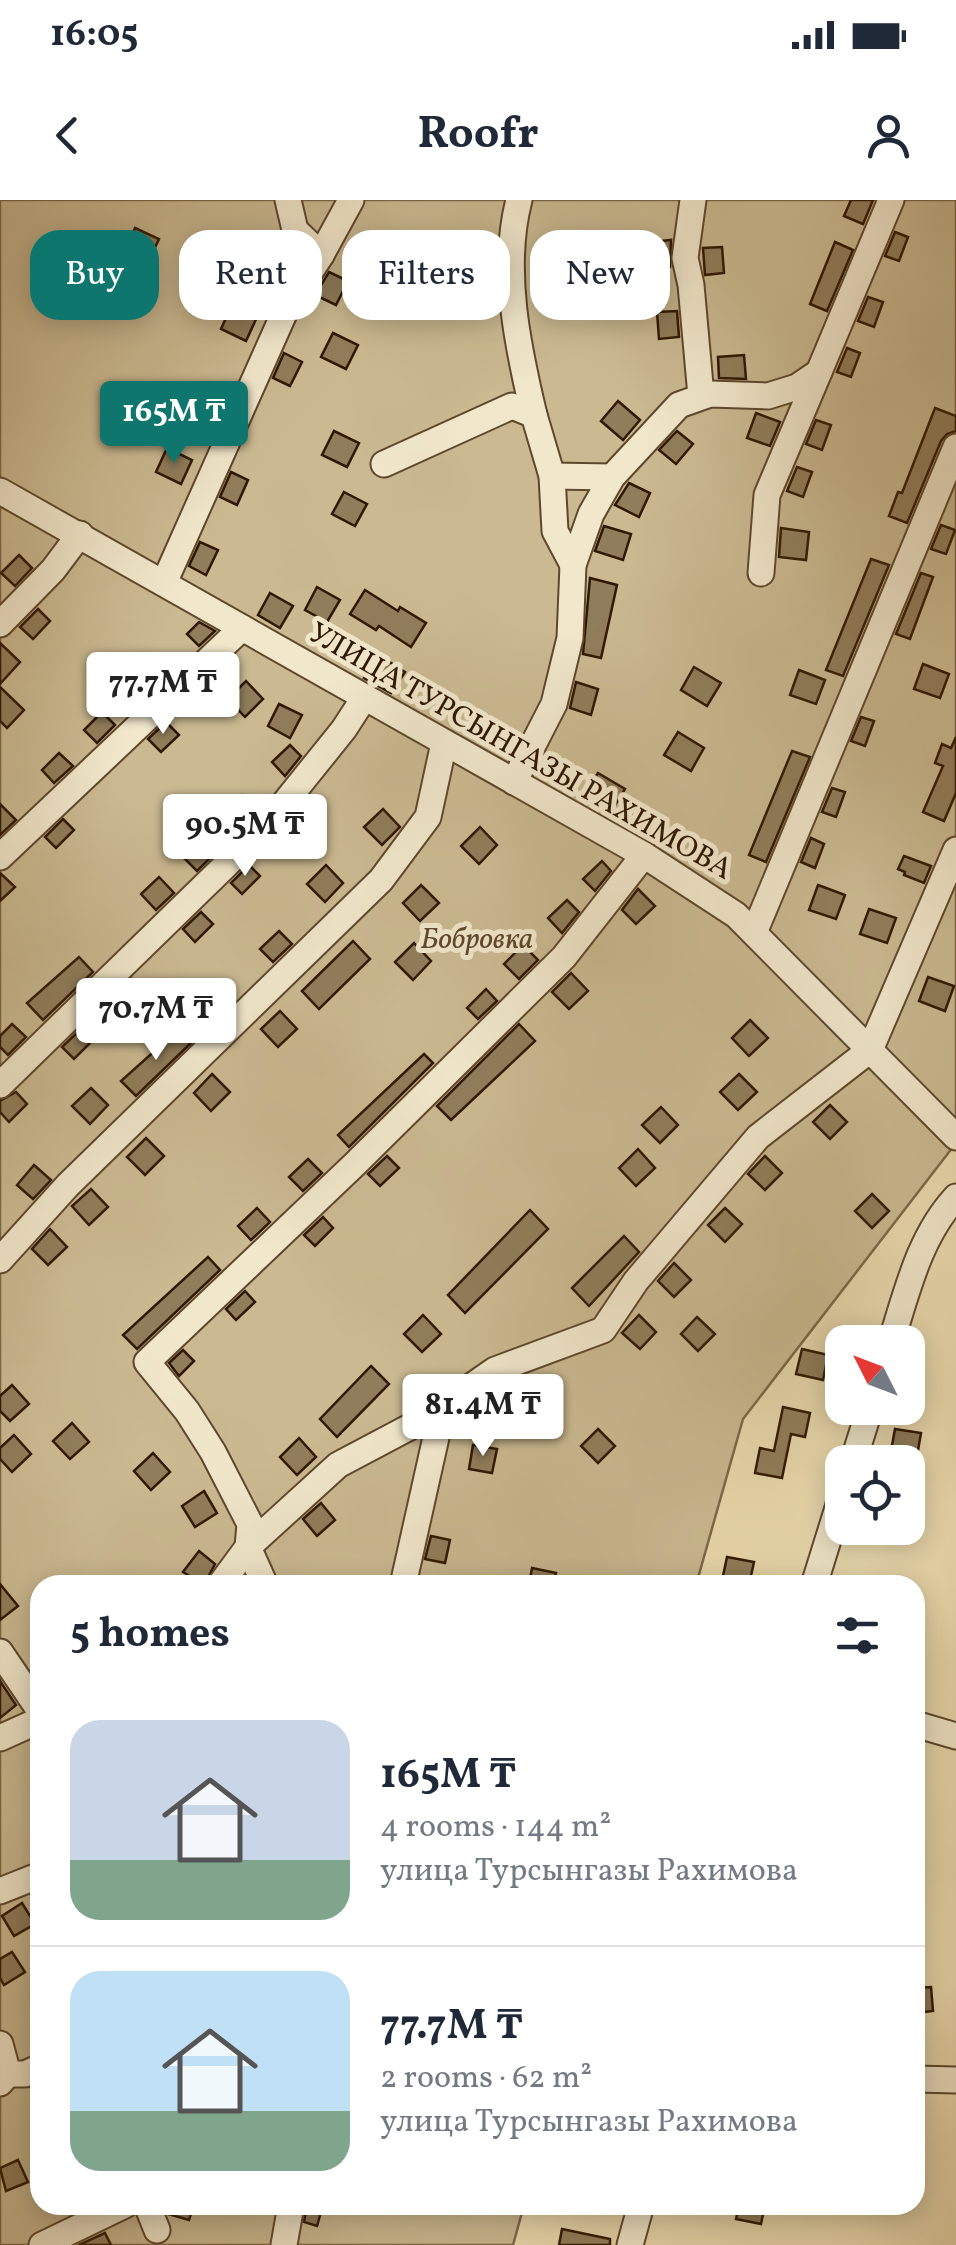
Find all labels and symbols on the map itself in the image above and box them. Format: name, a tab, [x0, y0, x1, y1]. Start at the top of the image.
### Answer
pin: 165M ₸	[93, 381, 255, 466]
street label: УЛИЦА ТУРСЫНГАЗЫ РАХИМОВА	[300, 613, 740, 891]
pin: 77.7M ₸	[71, 652, 255, 737]
pin: 90.5M ₸	[153, 794, 337, 879]
park label: Бобровка	[421, 919, 533, 961]
pin: 70.7M ₸	[64, 978, 248, 1063]
north arrow	[825, 1325, 925, 1425]
pin: 81.4M ₸	[391, 1374, 575, 1459]

